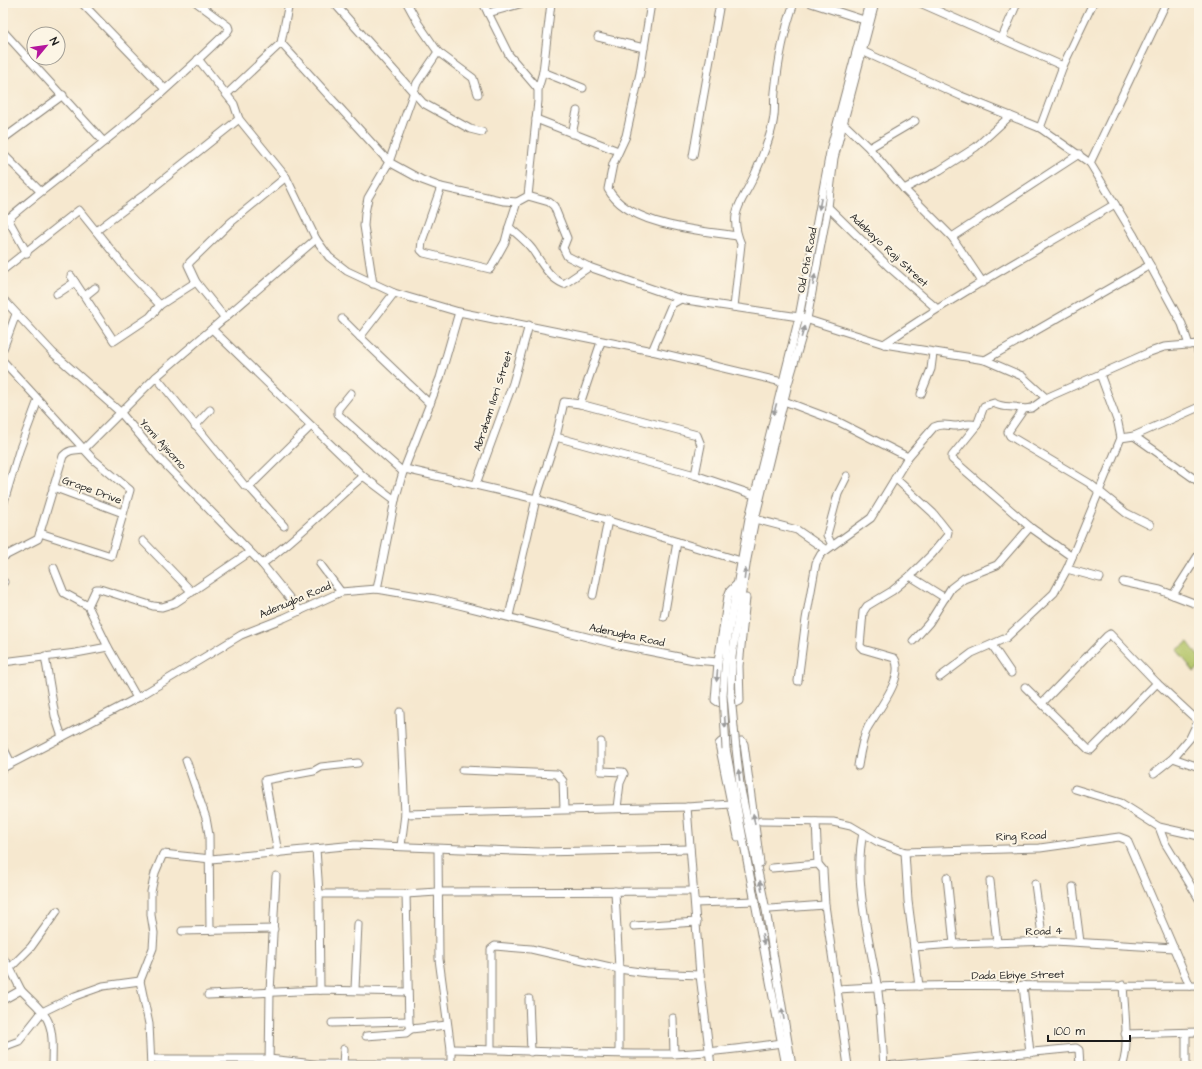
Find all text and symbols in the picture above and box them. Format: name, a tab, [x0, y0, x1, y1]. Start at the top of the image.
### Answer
north arrow	[26, 26, 66, 66]
text: N	[46, 35, 63, 48]
one-way arrow	[817, 198, 823, 210]
street label: Adebayo Raji Street	[846, 210, 932, 292]
street label: Old Ota Road	[793, 226, 821, 294]
one-way arrow	[811, 274, 817, 286]
one-way arrow	[800, 326, 806, 338]
street label: Abraham Ilori Street	[470, 348, 516, 453]
one-way arrow	[772, 403, 778, 415]
street label: Yomi Ajisomo	[136, 415, 190, 473]
street label: Grape Drive	[60, 472, 124, 508]
one-way arrow	[742, 568, 748, 580]
street label: Adenugba Road	[257, 578, 334, 623]
street label: Adenugba Road	[588, 620, 666, 651]
one-way arrow	[714, 670, 720, 682]
one-way arrow	[721, 716, 728, 728]
one-way arrow	[736, 769, 742, 781]
one-way arrow	[751, 813, 757, 825]
street label: Ring Road	[996, 828, 1047, 845]
one-way arrow	[758, 880, 764, 892]
street label: Road 4	[1025, 923, 1063, 939]
one-way arrow	[760, 933, 766, 945]
street label: Dada Ebiye Street	[971, 967, 1065, 984]
one-way arrow	[780, 1008, 786, 1020]
scale bar	[1048, 1017, 1130, 1043]
text: 100 m	[1054, 1023, 1085, 1040]

